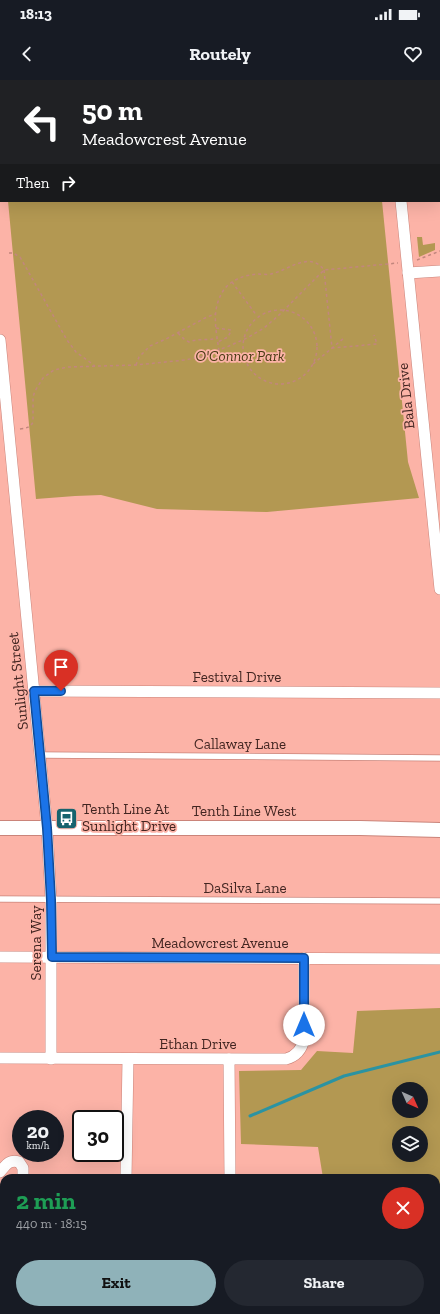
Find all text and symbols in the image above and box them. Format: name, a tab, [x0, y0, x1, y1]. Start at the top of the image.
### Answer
text: 18:13	[20, 5, 52, 23]
icon: back	[16, 43, 38, 65]
text: Routely	[189, 43, 251, 65]
icon: heart	[402, 43, 424, 65]
text: 50 m	[82, 94, 143, 127]
icon: left	[16, 96, 68, 148]
text: Meadowcrest Avenue	[82, 128, 247, 150]
icon: right	[57, 172, 79, 194]
text: Then	[16, 174, 49, 192]
park label: O'Connor Park	[196, 347, 285, 365]
street label: Bala Drive	[394, 362, 418, 430]
street label: Sunlight Street	[4, 631, 32, 731]
pin	[44, 650, 78, 691]
icon: arrive	[50, 656, 72, 678]
street label: Festival Drive	[193, 668, 281, 686]
street label: Callaway Lane	[194, 735, 286, 753]
place label: Tenth Line At Sunlight Drive	[82, 800, 176, 835]
street label: Tenth Line West	[192, 802, 297, 820]
bus stop icon: Tenth Line At Sunlight Drive	[54, 805, 80, 831]
street label: DaSilva Lane	[203, 879, 287, 897]
street label: Serena Way	[27, 905, 45, 981]
street label: Meadowcrest Avenue	[151, 934, 289, 952]
position arrow	[283, 1004, 325, 1046]
street label: Ethan Drive	[159, 1035, 237, 1053]
north arrow	[392, 1082, 428, 1118]
map controls	[392, 1082, 428, 1162]
speed limit sign: 30	[72, 1110, 124, 1162]
text: 20	[27, 1119, 49, 1143]
button: layers	[392, 1126, 428, 1162]
text: km/h	[27, 1140, 49, 1152]
text: 2 min	[16, 1186, 76, 1215]
button: close	[382, 1187, 424, 1229]
text: 440 m · 18:15	[16, 1216, 87, 1231]
button: Exit	[16, 1260, 216, 1306]
button: Share	[224, 1260, 424, 1306]

